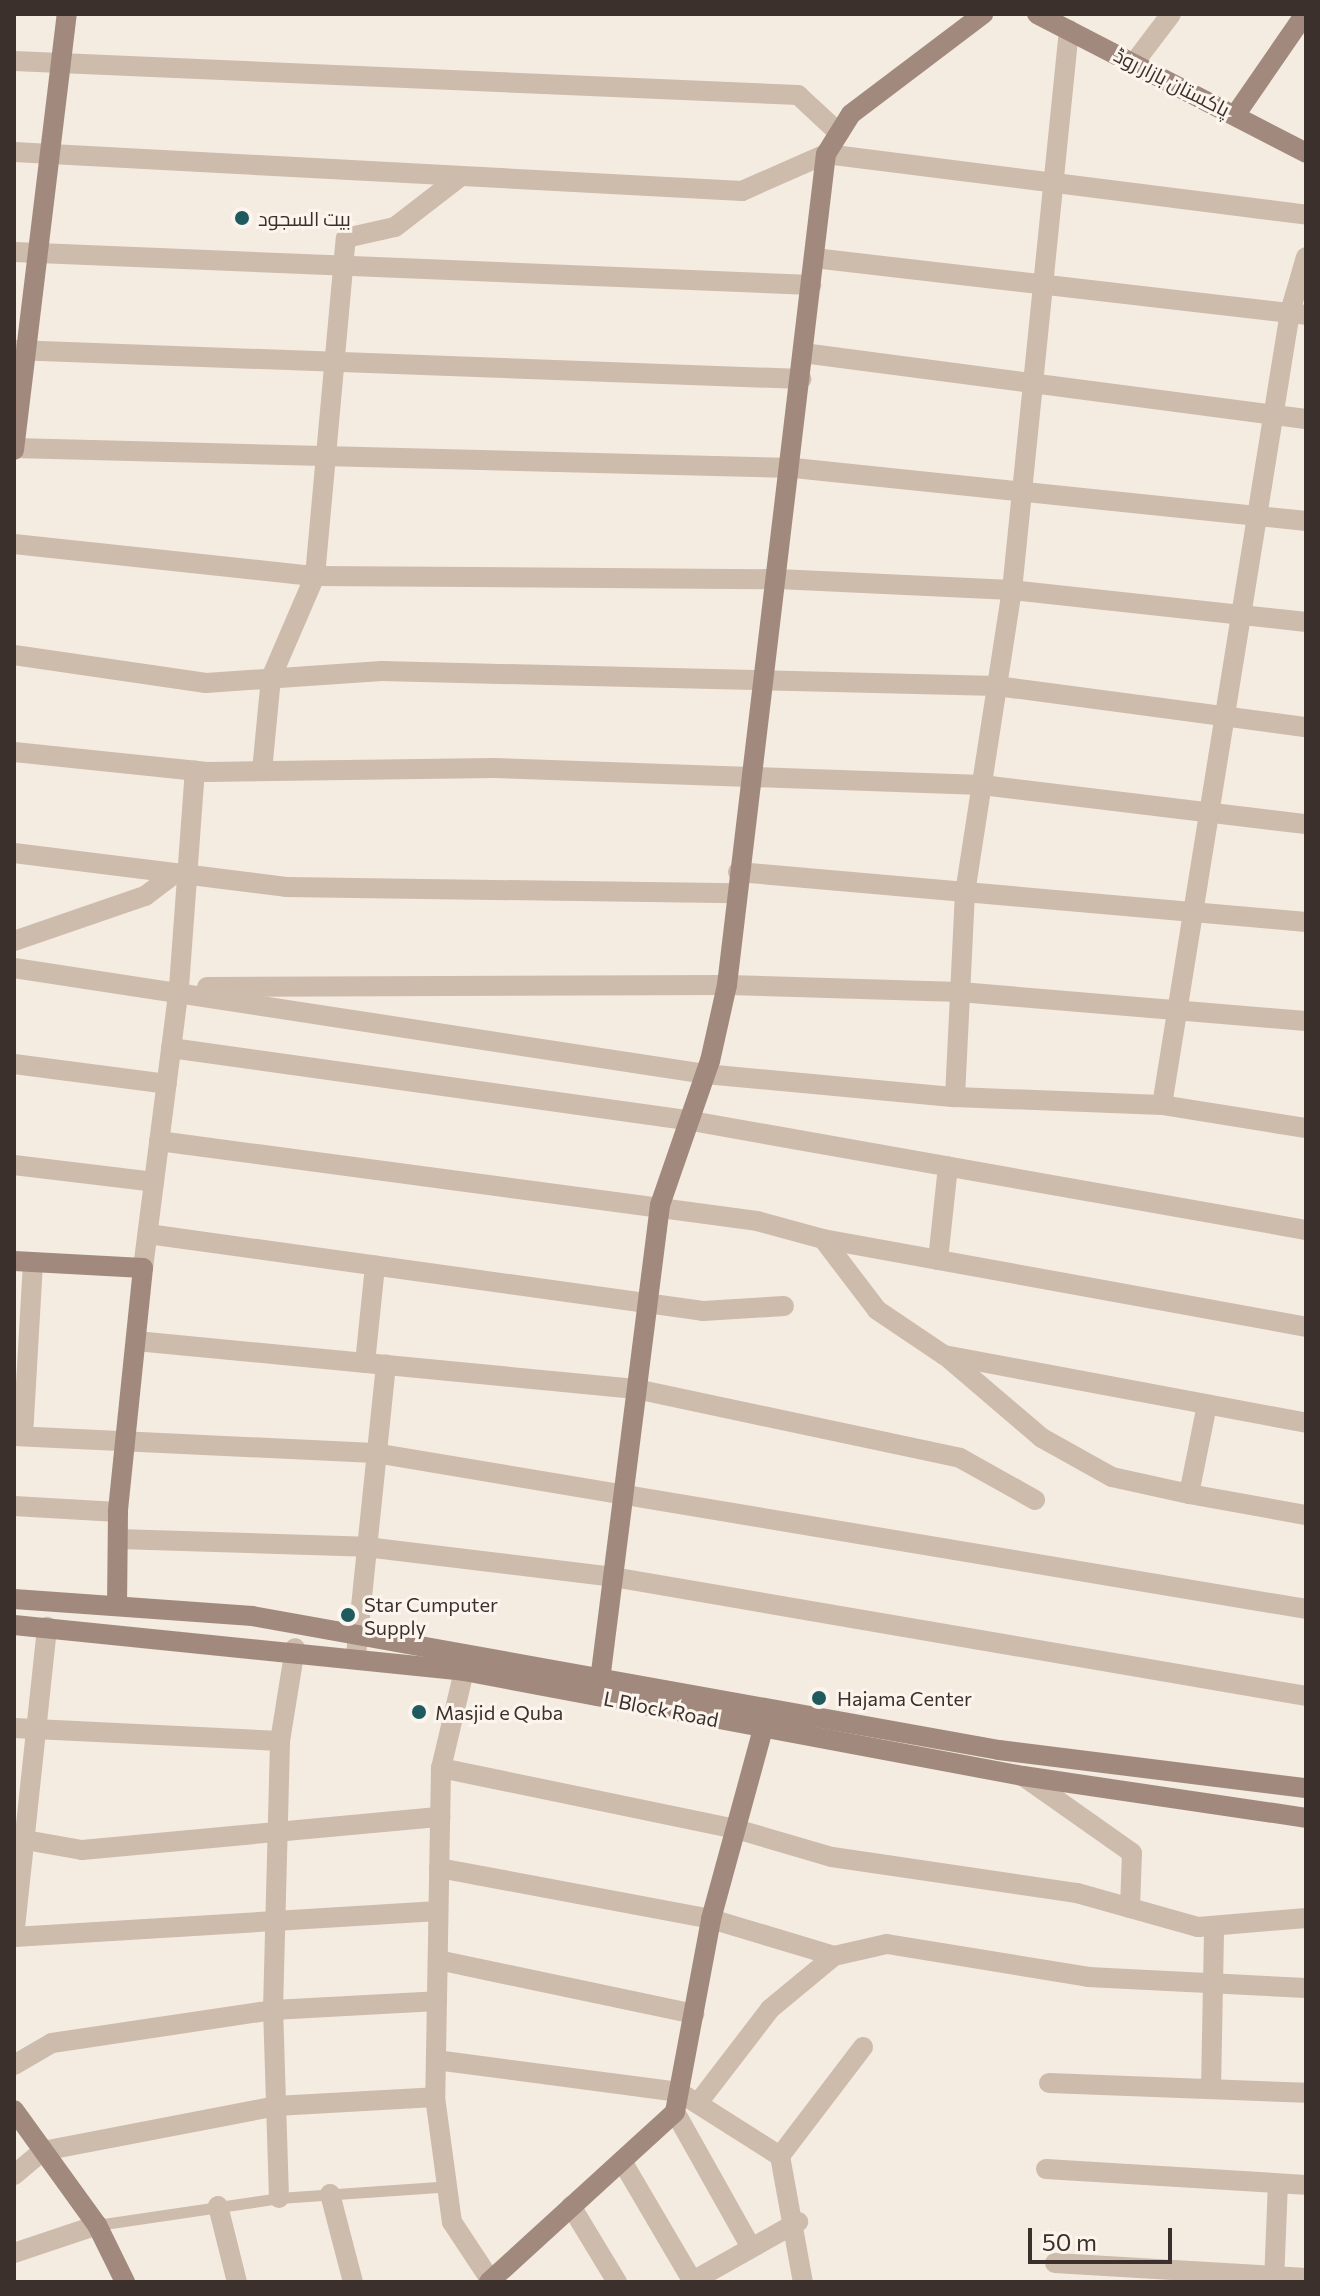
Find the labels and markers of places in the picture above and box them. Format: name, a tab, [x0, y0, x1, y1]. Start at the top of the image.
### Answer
place label: بیت السجود	[258, 206, 351, 230]
marker: بیت السجود	[233, 209, 251, 227]
place label: Star Cumputer Supply	[364, 1592, 498, 1639]
marker: Star Cumputer Supply	[339, 1606, 357, 1624]
place label: Hajama Center	[837, 1686, 972, 1710]
marker: Hajama Center	[808, 1687, 830, 1709]
place label: Masjid e Quba	[435, 1700, 563, 1724]
marker: Masjid e Quba	[410, 1703, 428, 1721]

